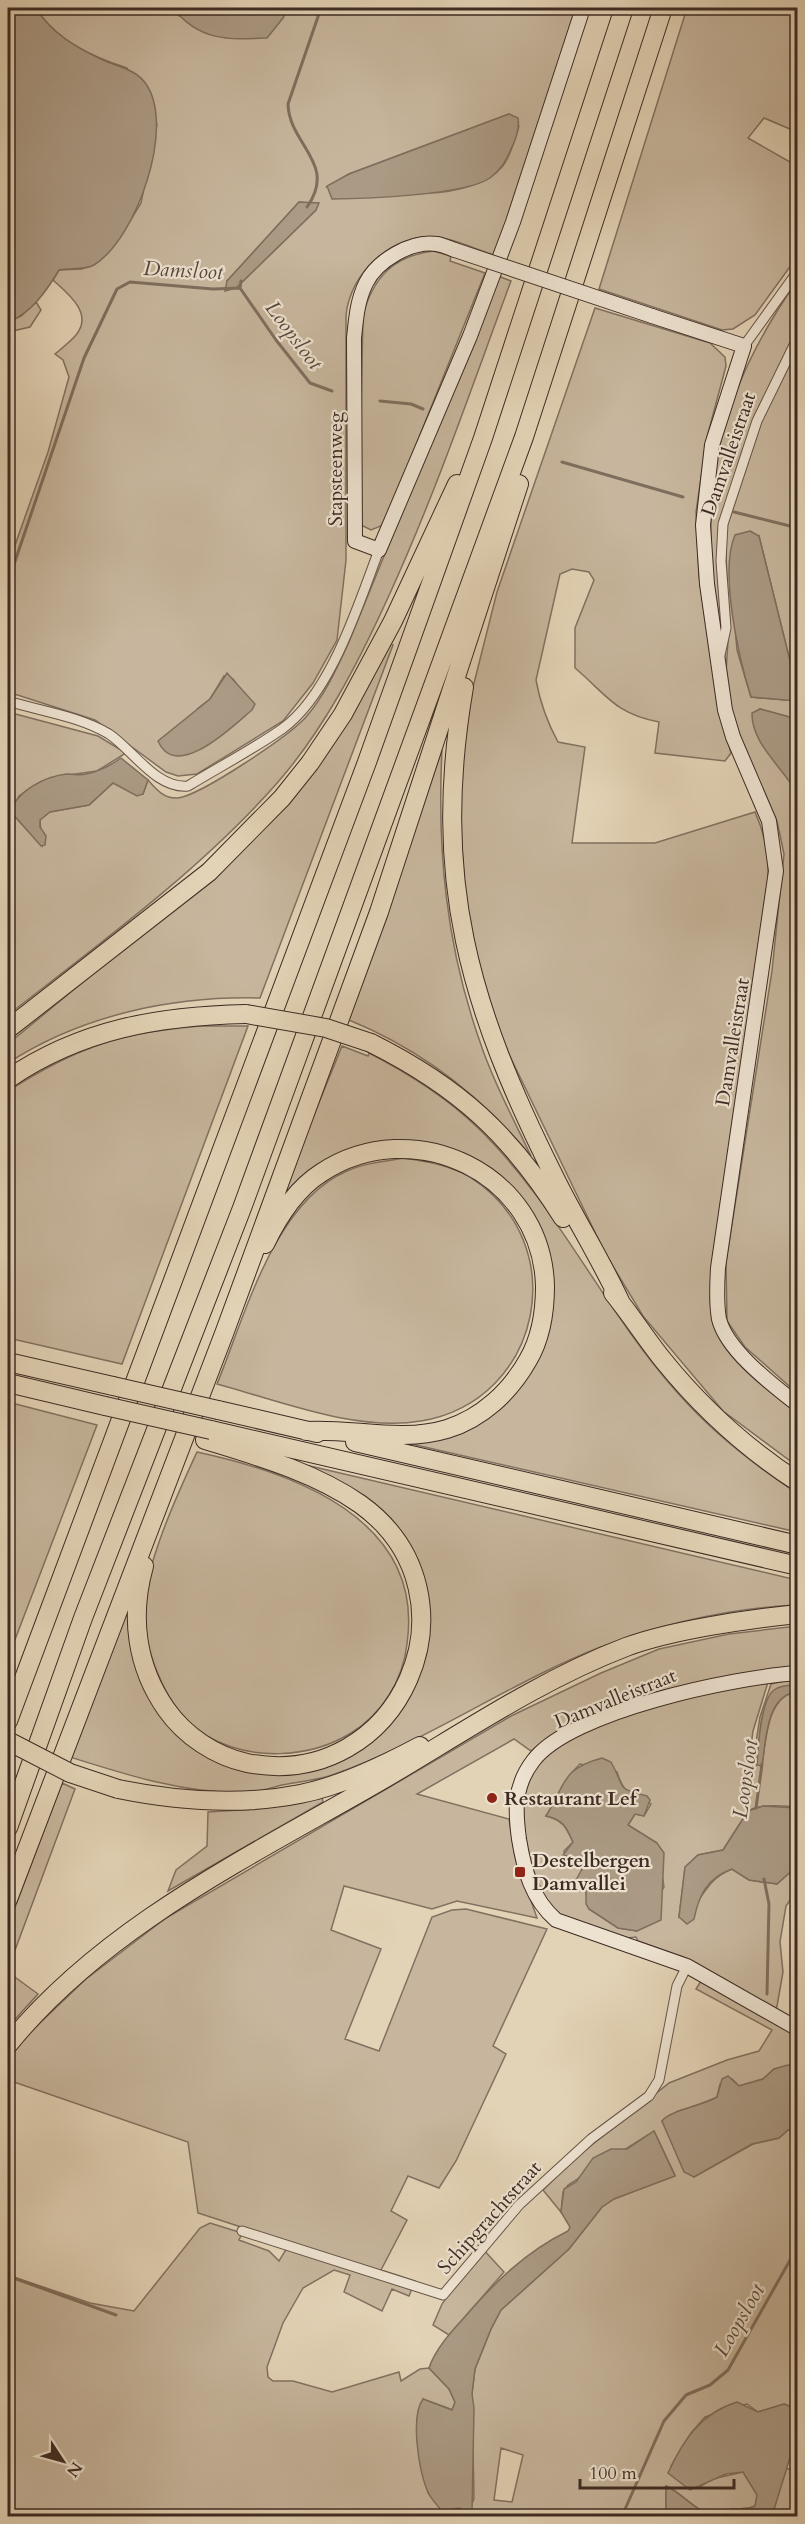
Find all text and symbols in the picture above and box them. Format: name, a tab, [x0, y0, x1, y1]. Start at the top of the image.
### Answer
water label: Damsloot	[142, 254, 225, 287]
water label: Loopsloot	[258, 295, 330, 377]
street label: Damvalleistraat	[695, 388, 763, 520]
street label: Stapsteenweg	[322, 411, 349, 526]
street label: Damvalleistraat	[709, 975, 756, 1108]
street label: Damvalleistraat	[550, 1661, 681, 1735]
water label: Loopsloot	[726, 1737, 766, 1820]
place label: Restaurant Lef	[504, 1785, 640, 1812]
marker: Restaurant Lef	[485, 1791, 499, 1805]
place label: Destelbergen Damvallei	[532, 1847, 651, 1897]
marker: Destelbergen Damvallei	[513, 1865, 527, 1879]
street label: Schipgrachtstraat	[431, 2154, 548, 2280]
water label: Loopsloot	[707, 2278, 772, 2362]
north arrow	[33, 2431, 93, 2491]
scale bar	[580, 2452, 734, 2490]
text: N	[61, 2457, 87, 2481]
text: 100 m	[589, 2461, 637, 2486]

